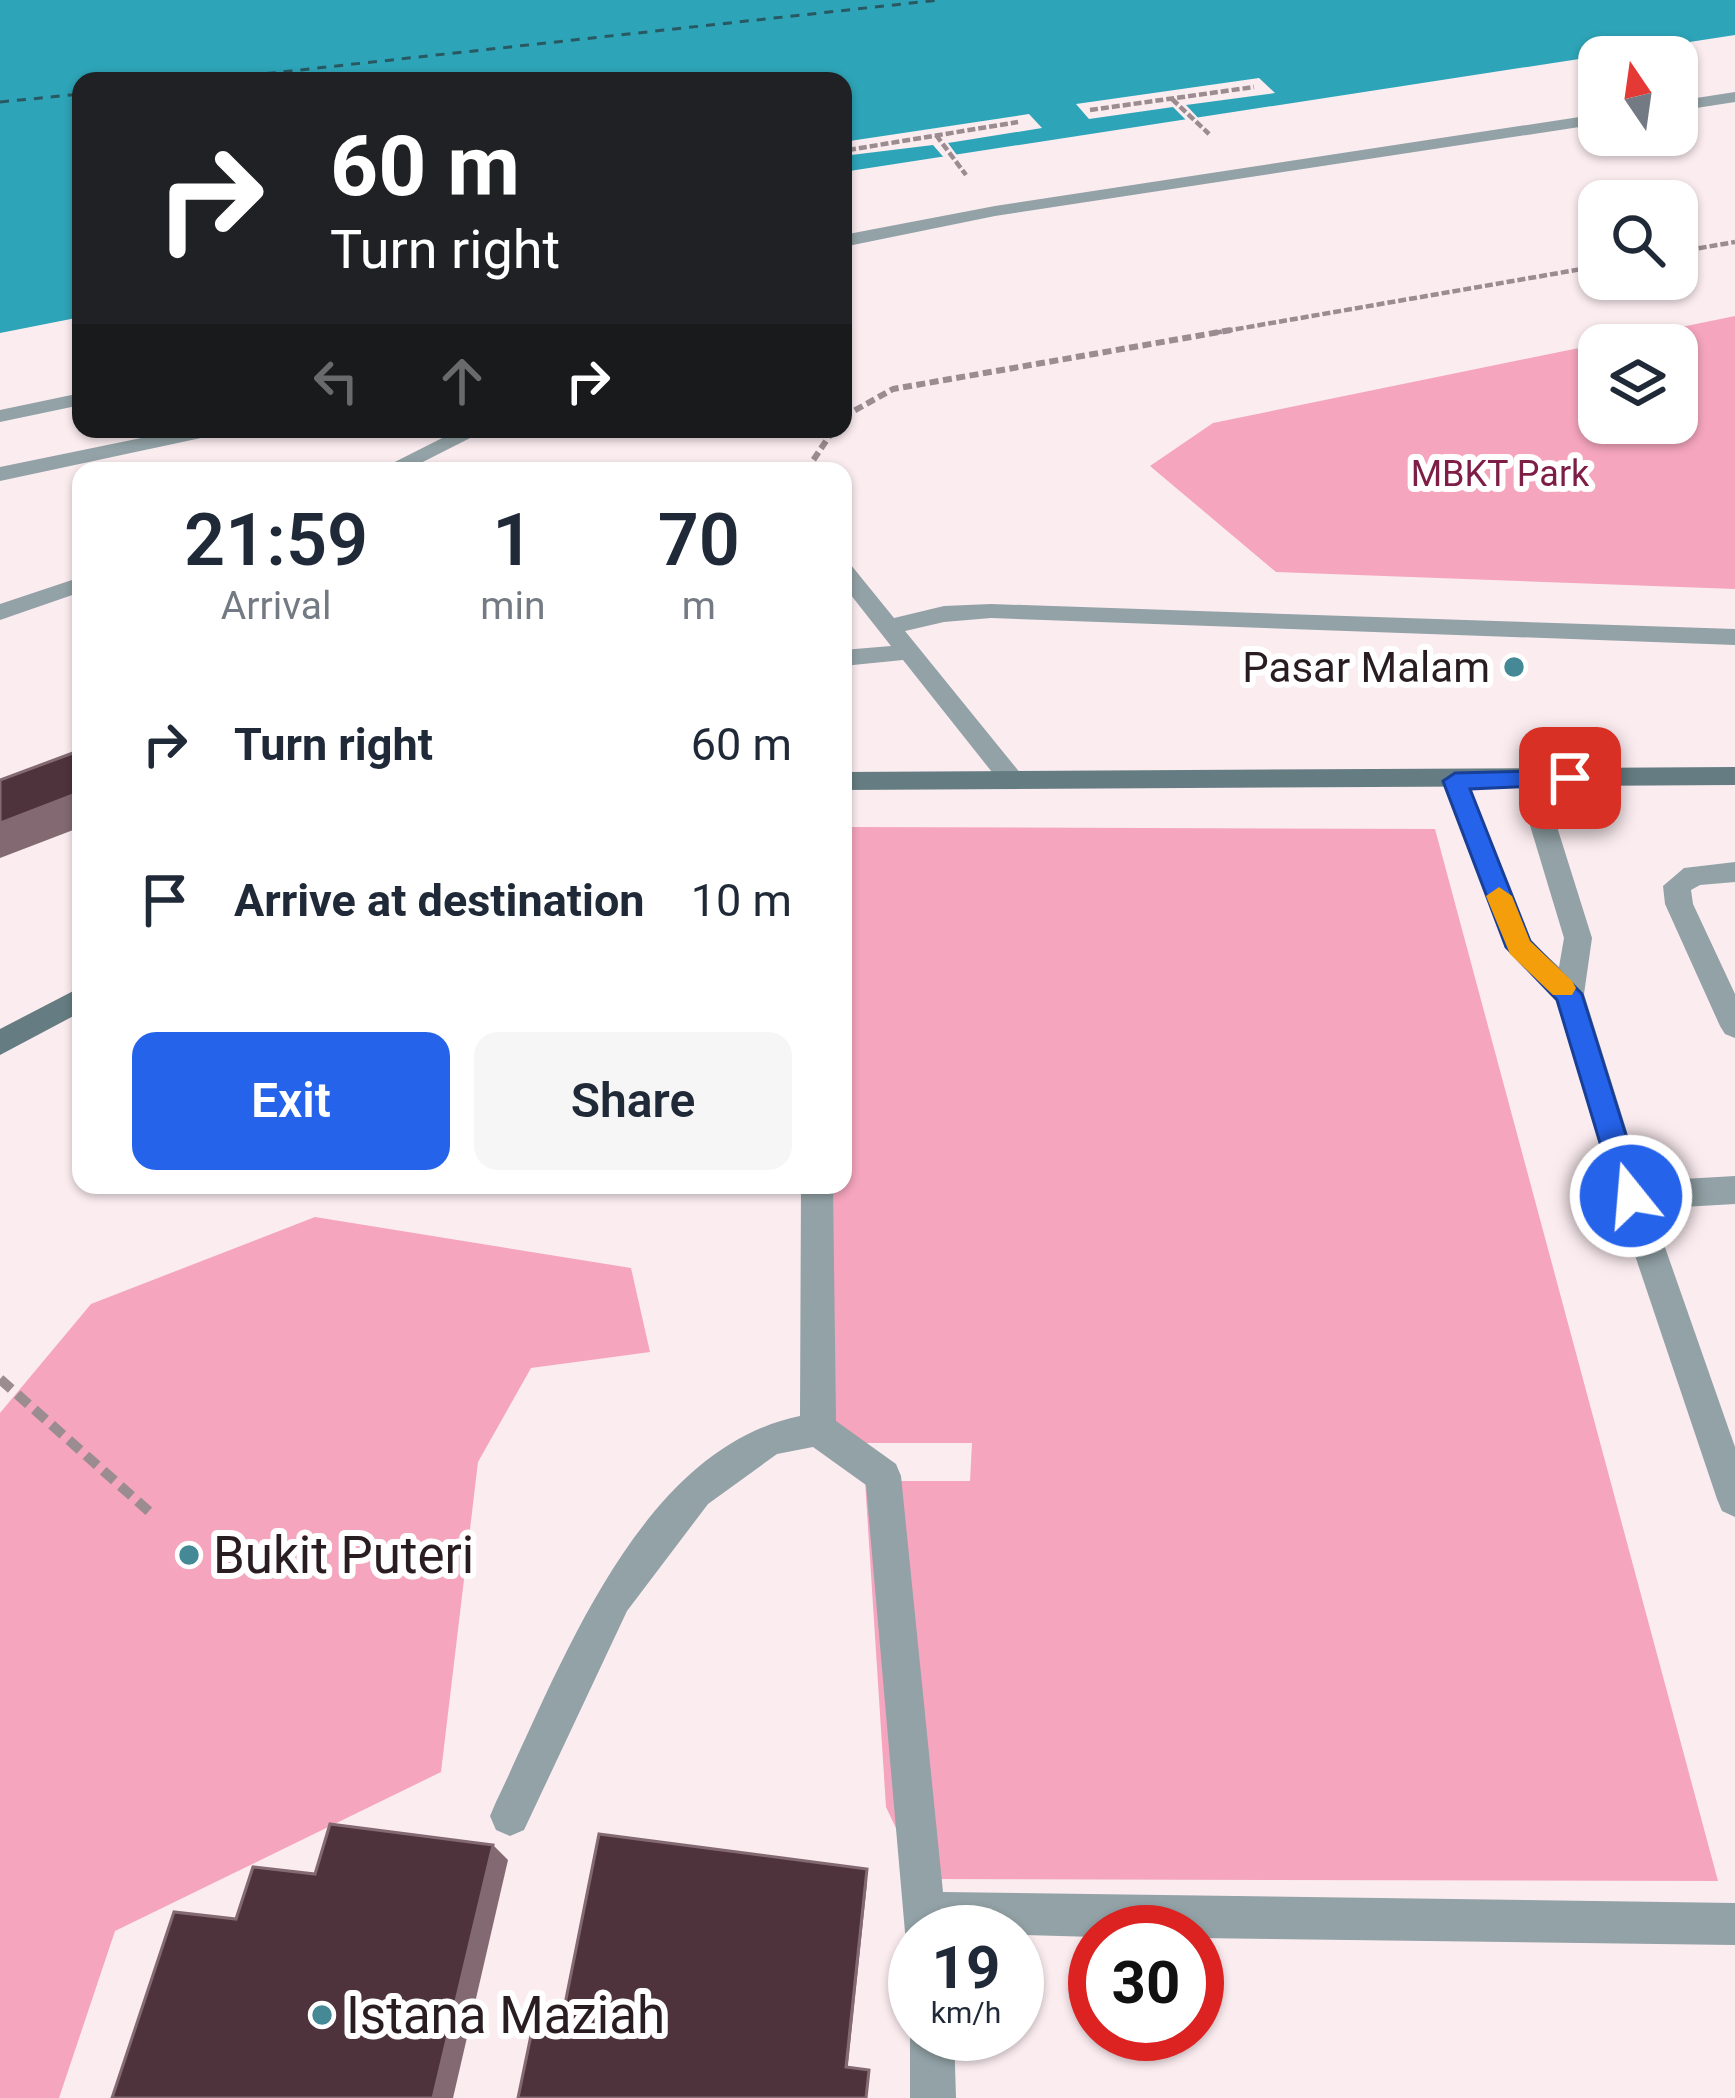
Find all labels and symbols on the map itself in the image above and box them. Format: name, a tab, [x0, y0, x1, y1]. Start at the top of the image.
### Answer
north arrow	[1578, 36, 1698, 156]
park label: MBKT Park	[1411, 453, 1590, 495]
place label: Pasar Malam	[1242, 643, 1490, 692]
marker: Pasar Malam	[1501, 654, 1527, 680]
pin	[1519, 727, 1621, 829]
position arrow	[1568, 1133, 1694, 1259]
place label: Bukit Puteri	[213, 1526, 474, 1585]
marker: Bukit Puteri	[176, 1542, 202, 1568]
speed limit sign: 30	[1068, 1905, 1224, 2061]
place label: Istana Maziah	[346, 1986, 665, 2045]
marker: Istana Maziah	[309, 2002, 335, 2028]

